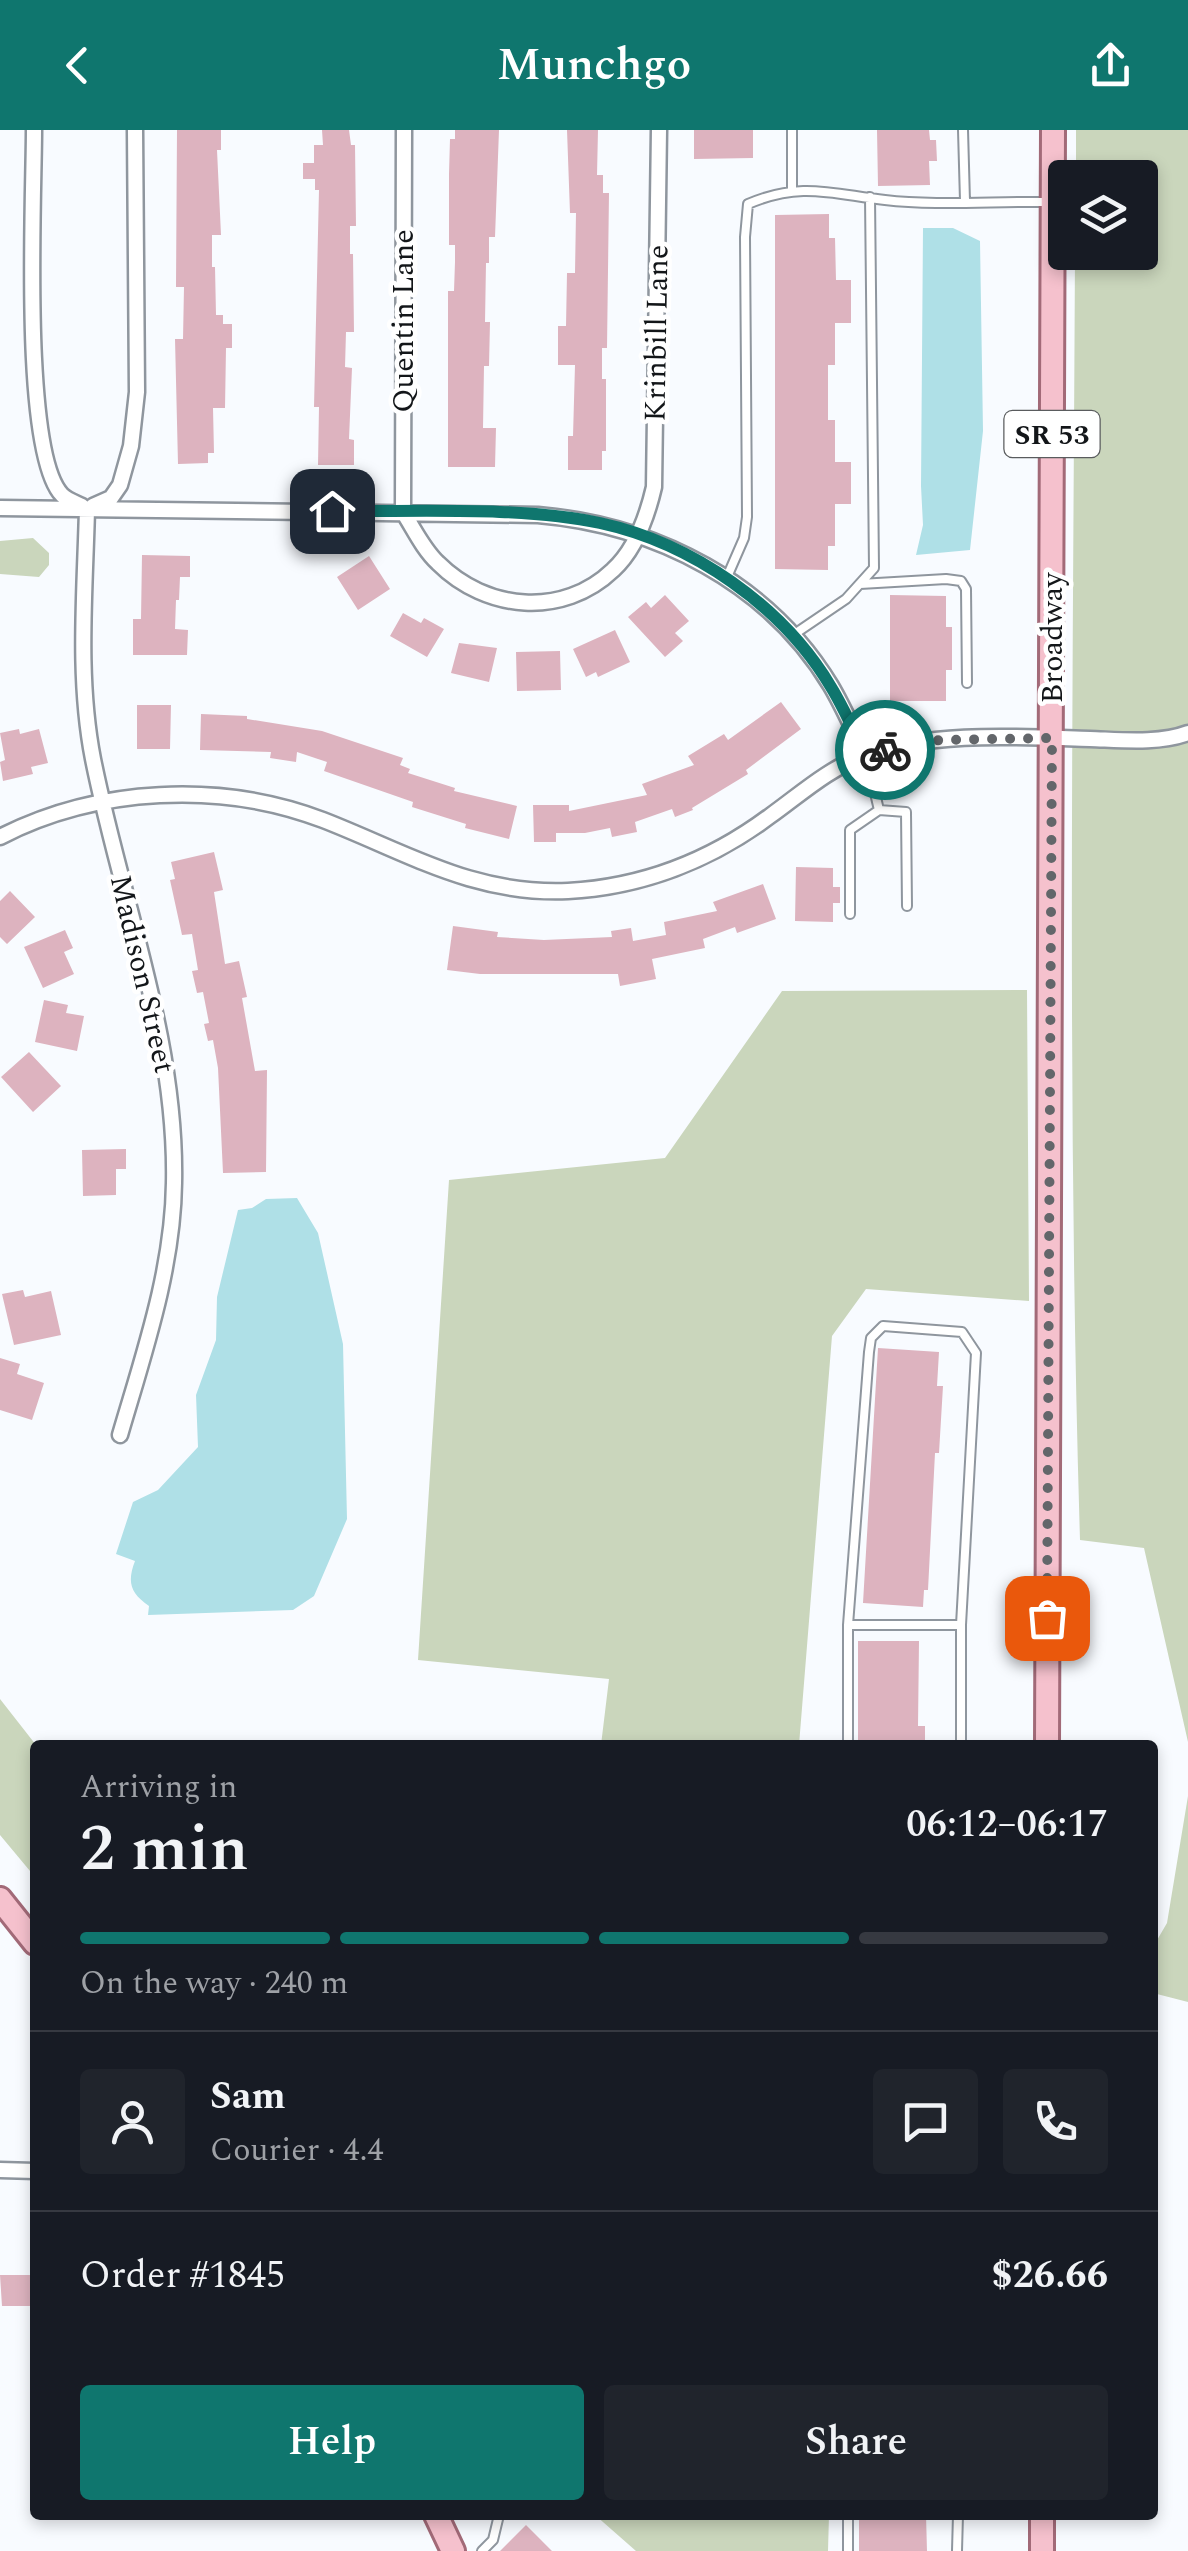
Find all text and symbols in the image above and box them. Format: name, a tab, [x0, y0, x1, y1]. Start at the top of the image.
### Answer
text: Munchgo	[497, 31, 691, 100]
icon: back	[50, 38, 105, 93]
icon: share	[1083, 38, 1138, 93]
map controls	[1048, 160, 1158, 270]
button: layers	[1048, 160, 1158, 270]
street label: Quentin Lane	[381, 229, 427, 413]
street label: Krinbill Lane	[632, 244, 682, 422]
road number: SR 53	[1004, 411, 1100, 457]
pin	[290, 469, 375, 554]
icon: home	[305, 484, 360, 539]
street label: Broadway	[1030, 571, 1076, 703]
courier	[835, 700, 935, 800]
icon: bike	[858, 723, 913, 778]
street label: Madison Street	[97, 870, 187, 1078]
pin	[1005, 1576, 1090, 1661]
icon: bag	[1020, 1591, 1075, 1646]
text: Arriving in	[80, 1763, 237, 1812]
text: 06:12–06:17	[906, 1796, 1108, 1854]
text: 2 min	[80, 1800, 249, 1899]
text: On the way · 240 m	[80, 1959, 348, 2008]
text: Sam	[210, 2068, 286, 2126]
button: person	[80, 2069, 185, 2174]
button: chat	[873, 2069, 978, 2174]
button: phone	[1003, 2069, 1108, 2174]
text: Courier · 4.4	[210, 2126, 383, 2175]
text: Order #1845	[80, 2247, 285, 2305]
text: $26.66	[991, 2247, 1108, 2305]
button: Help	[80, 2385, 584, 2500]
button: Share	[604, 2385, 1108, 2500]

